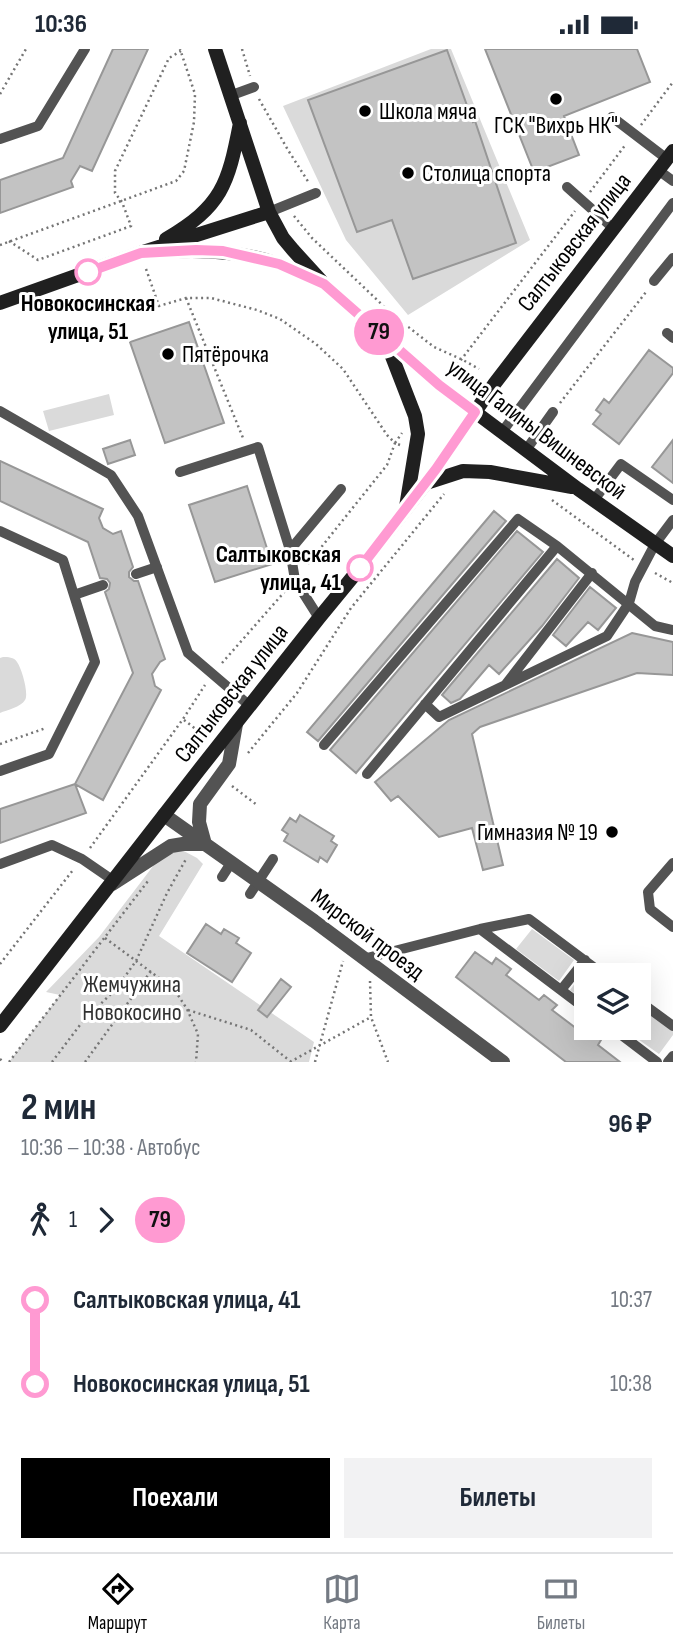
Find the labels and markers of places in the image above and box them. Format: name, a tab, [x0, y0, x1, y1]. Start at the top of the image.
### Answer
marker: ГСК "Вихрь НК"	[548, 91, 564, 107]
place label: Школа мяча	[379, 97, 477, 126]
marker: Школа мяча	[357, 103, 373, 119]
place label: ГСК "Вихрь НК"	[494, 111, 618, 140]
place label: Столица спорта	[422, 159, 551, 188]
marker: Столица спорта	[400, 165, 416, 181]
marker: Новокосинская улица, 51	[75, 259, 101, 285]
place label: Новокосинская улица, 51	[21, 289, 155, 346]
place label: Пятёрочка	[182, 340, 269, 369]
marker: Пятёрочка	[160, 346, 176, 362]
place label: Салтыковская улица, 41	[216, 540, 342, 597]
marker: Салтыковская улица, 41	[347, 555, 373, 581]
place label: Гимназия № 19	[477, 818, 598, 847]
marker: Гимназия № 19	[604, 824, 620, 840]

